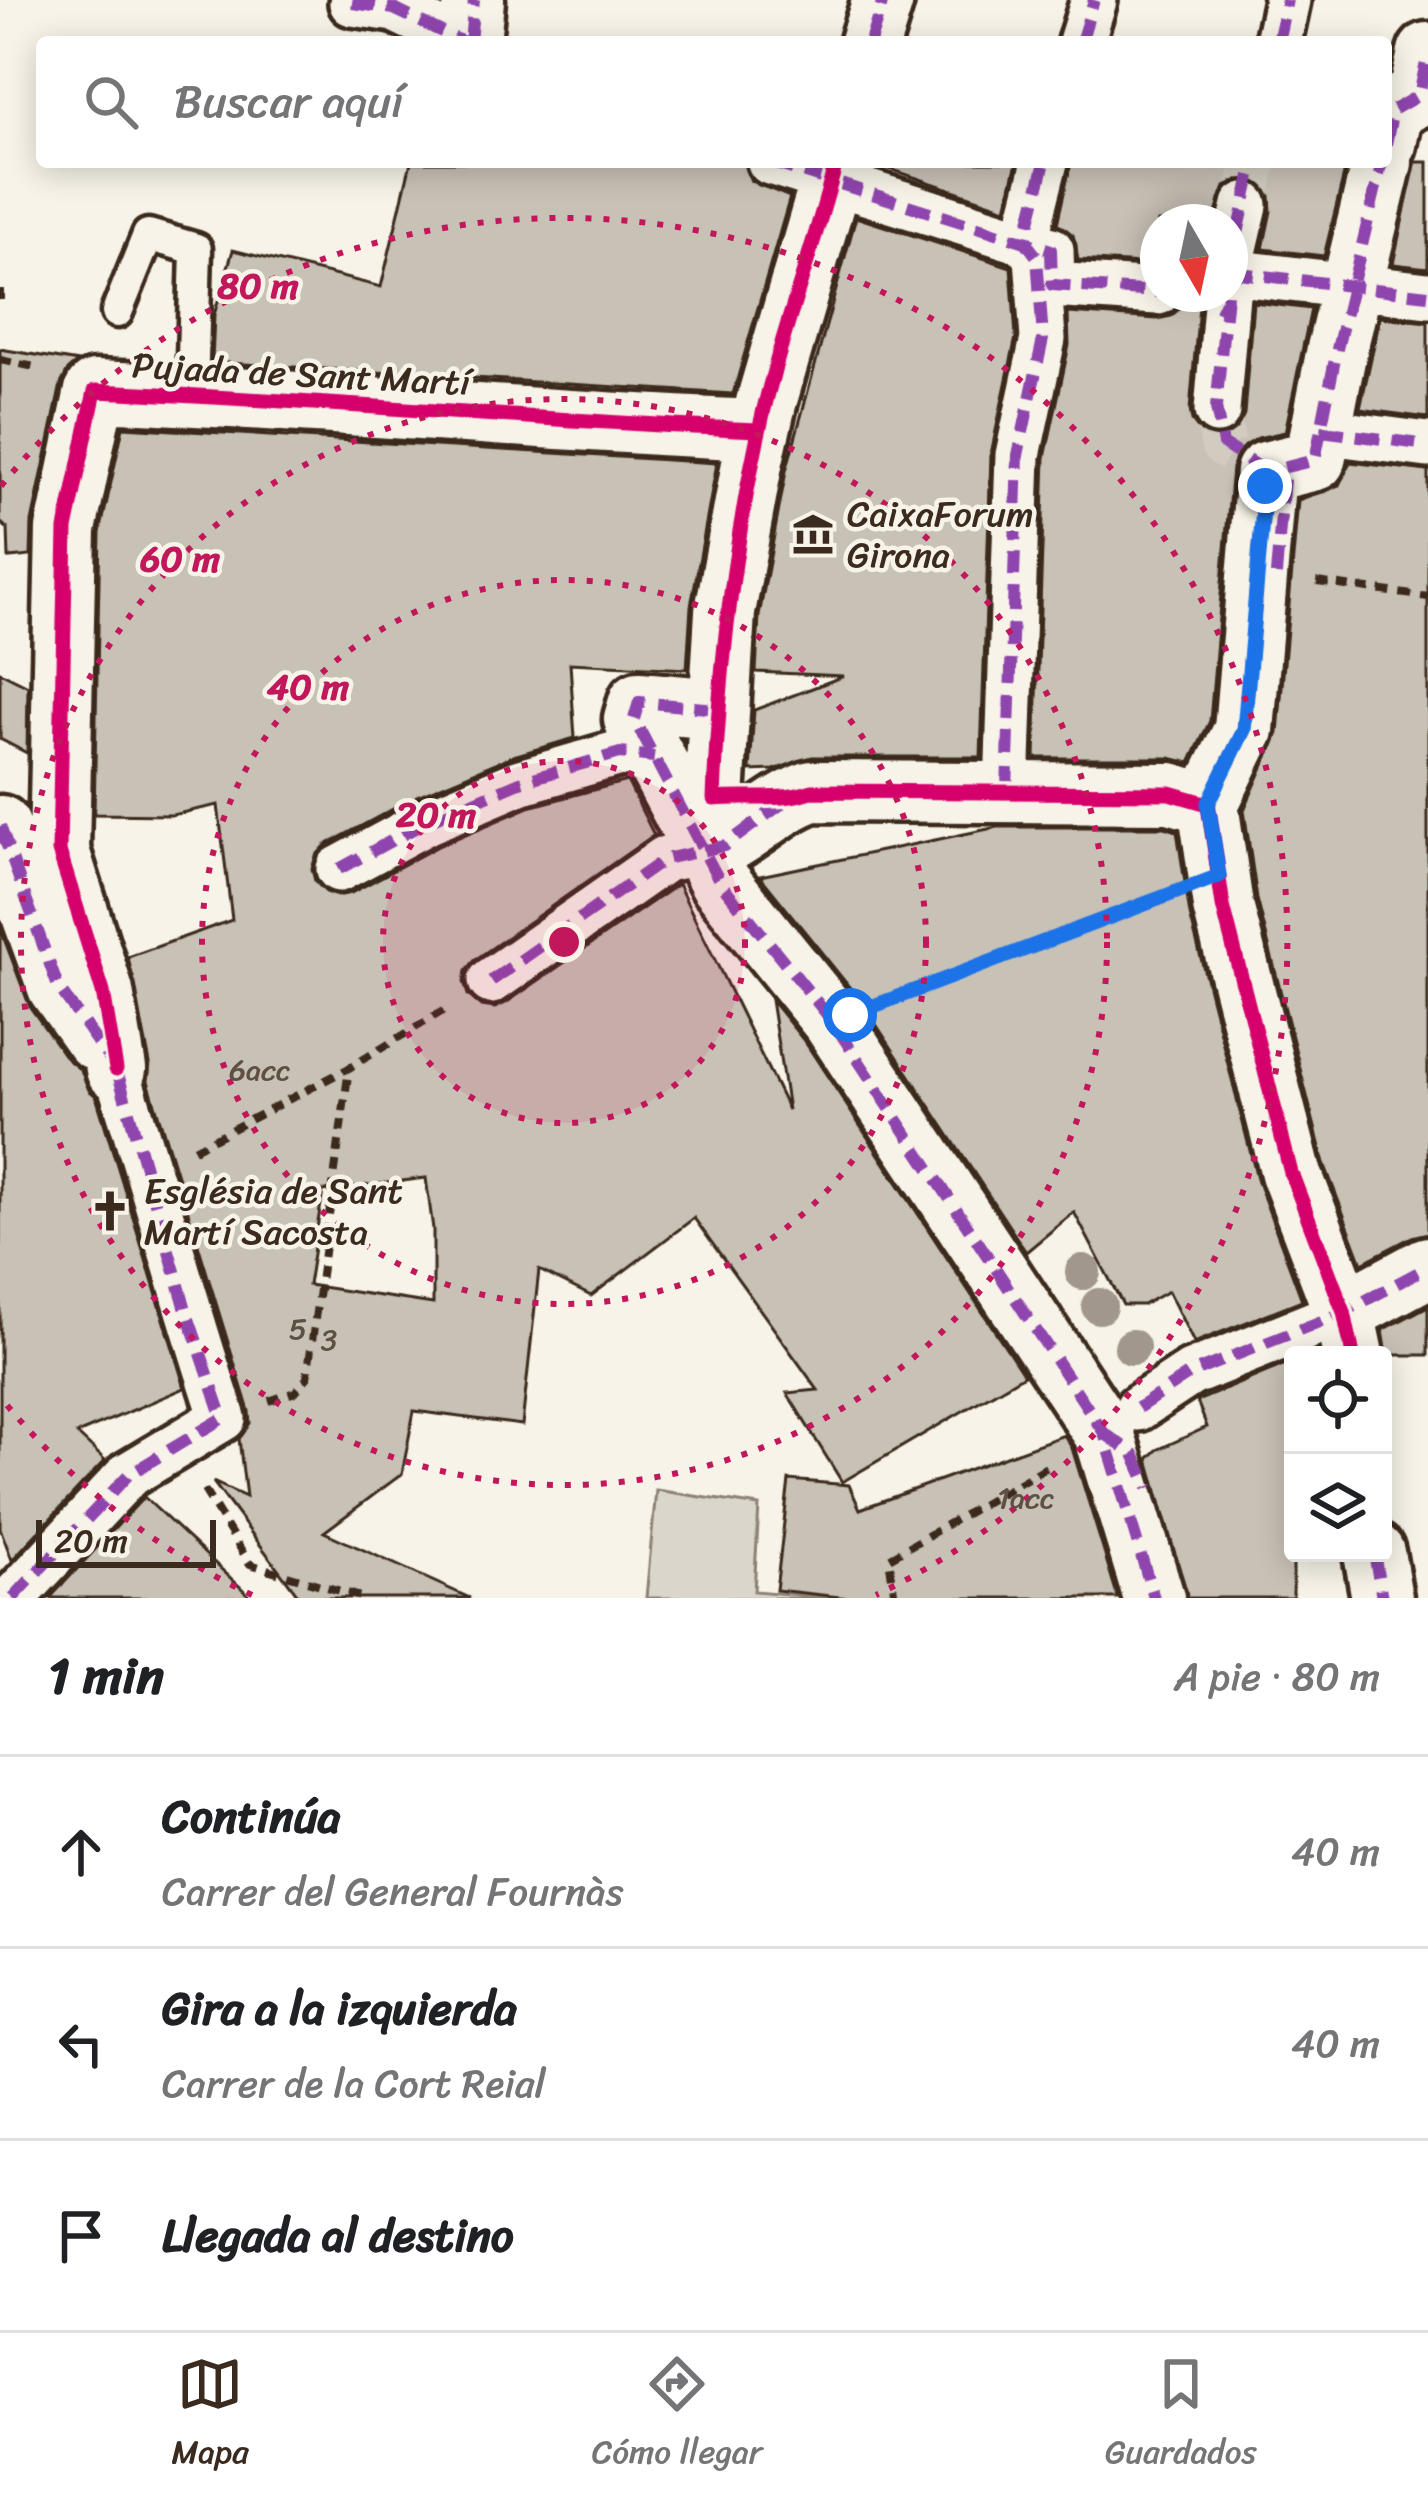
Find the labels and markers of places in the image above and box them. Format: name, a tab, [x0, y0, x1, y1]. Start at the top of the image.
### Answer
place label: CaixaForum Girona	[847, 482, 1034, 587]
museum icon: CaixaForum Girona	[790, 511, 836, 557]
centre of rings	[543, 921, 585, 963]
place label: Església de Sant Martí Sacosta	[144, 1159, 403, 1264]
church icon: Església de Sant Martí Sacosta	[87, 1188, 133, 1234]

